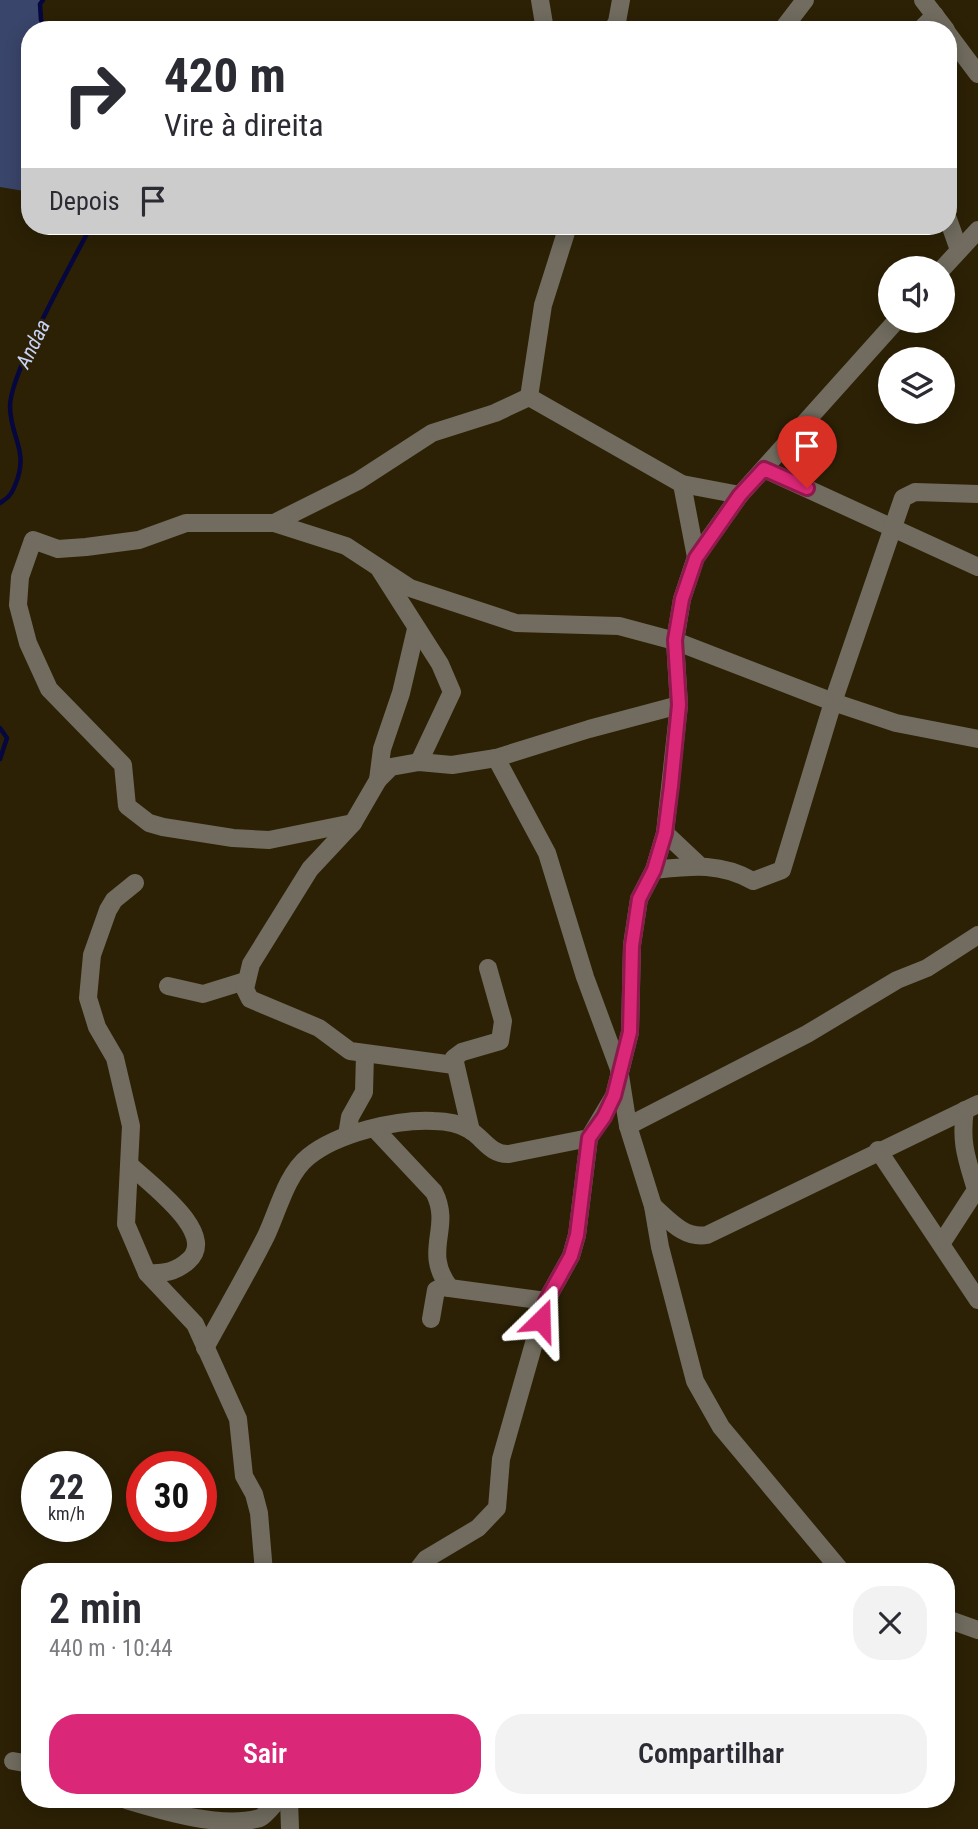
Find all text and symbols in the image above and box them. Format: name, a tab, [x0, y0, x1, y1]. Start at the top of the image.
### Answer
text: 420 m	[164, 47, 286, 104]
icon: right	[49, 49, 140, 140]
text: Vire à direita	[164, 106, 324, 144]
icon: arrive	[134, 182, 172, 220]
text: Depois	[49, 186, 120, 216]
map controls	[878, 256, 955, 424]
button: sound	[878, 256, 955, 333]
water label: Andaa	[11, 316, 55, 373]
button: layers	[878, 347, 955, 424]
pin	[777, 416, 837, 488]
icon: arrive	[788, 427, 826, 465]
position arrow	[504, 1283, 578, 1357]
speed limit sign: 30	[126, 1451, 217, 1542]
text: 22	[49, 1467, 84, 1508]
text: km/h	[48, 1503, 85, 1524]
text: 2 min	[49, 1584, 142, 1633]
button: close	[853, 1586, 927, 1660]
text: 440 m · 10:44	[49, 1635, 173, 1662]
button: Sair	[49, 1714, 481, 1794]
button: Compartilhar	[495, 1714, 927, 1794]

